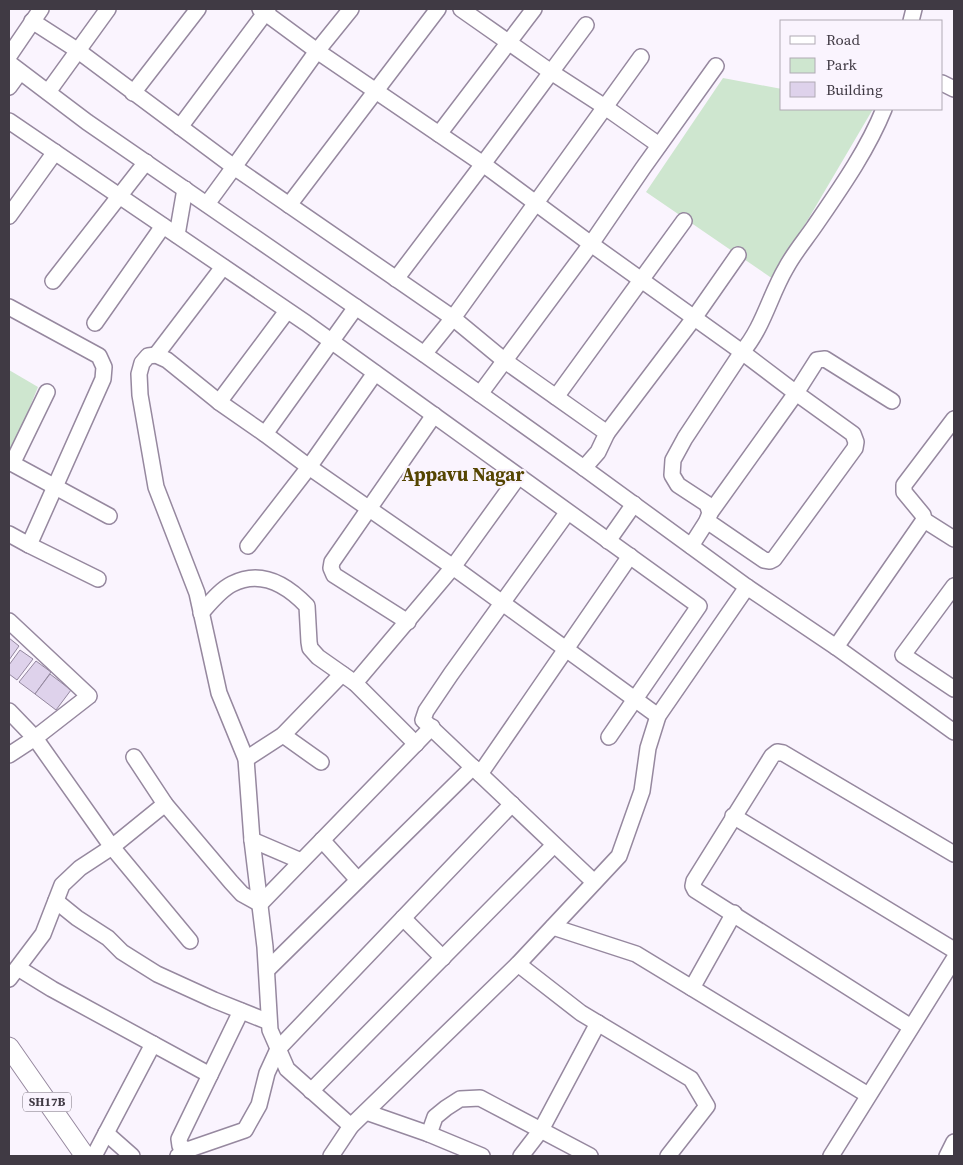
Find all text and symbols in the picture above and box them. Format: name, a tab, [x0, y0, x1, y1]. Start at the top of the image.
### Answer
legend	[780, 20, 943, 110]
text: Road	[826, 29, 860, 50]
text: Park	[826, 54, 858, 75]
text: Building	[826, 79, 883, 100]
district label: Appavu Nagar	[402, 461, 524, 487]
road number: SH17B	[23, 1092, 71, 1112]

